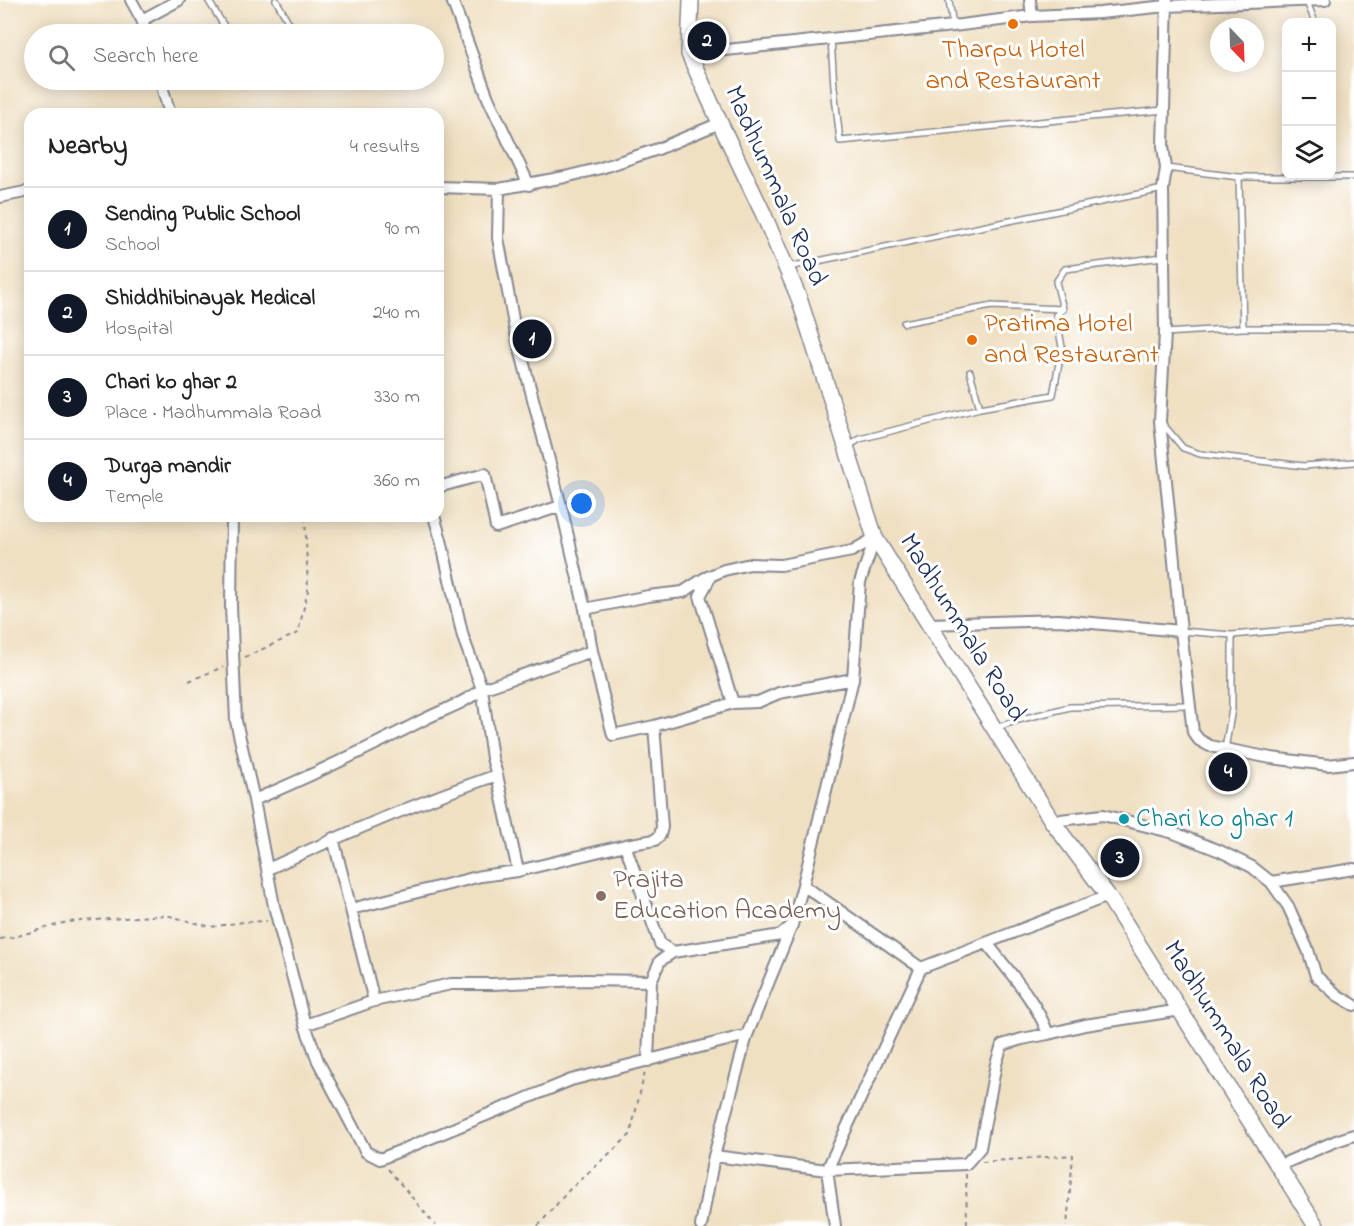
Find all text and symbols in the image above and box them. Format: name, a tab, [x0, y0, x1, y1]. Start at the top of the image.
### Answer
marker: Tharpu Hotel and Restaurant	[1006, 17, 1020, 31]
pin: 2	[688, 18, 726, 63]
north arrow	[1210, 18, 1264, 72]
map controls	[1282, 18, 1336, 180]
button: +	[1282, 18, 1336, 72]
search box	[24, 24, 444, 90]
place label: Tharpu Hotel and Restaurant	[926, 31, 1100, 101]
icon: search	[45, 41, 78, 74]
text: Search here	[93, 41, 198, 73]
button: −	[1282, 72, 1336, 126]
street label: Madhummala Road	[713, 80, 837, 292]
button: layers	[1282, 126, 1336, 180]
text: Nearby	[48, 128, 127, 166]
text: 4 results	[350, 133, 420, 162]
text: Sending Public School	[105, 199, 300, 231]
text: 1	[64, 215, 71, 244]
text: 90 m	[385, 215, 420, 244]
text: School	[105, 231, 160, 260]
text: Shiddhibinayak Medical	[105, 283, 315, 315]
text: 2	[63, 299, 72, 328]
text: 240 m	[373, 299, 420, 328]
place label: Pratima Hotel and Restaurant	[984, 305, 1159, 375]
text: Hospital	[105, 315, 173, 344]
pin: 1	[512, 316, 552, 362]
marker: Pratima Hotel and Restaurant	[965, 333, 979, 347]
text: Chari ko ghar 2	[105, 367, 237, 399]
text: 3	[63, 383, 72, 412]
text: 330 m	[374, 383, 420, 412]
text: Place · Madhummala Road	[105, 399, 321, 428]
text: Durga mandir	[105, 451, 231, 483]
text: 4	[63, 467, 72, 496]
text: 360 m	[374, 467, 420, 496]
text: Temple	[105, 483, 164, 512]
your location	[567, 489, 596, 518]
street label: Madhummala Road	[888, 526, 1036, 730]
pin: 4	[1208, 750, 1248, 794]
place label: Chari ko ghar 1	[1136, 800, 1293, 839]
marker: Chari ko ghar 1	[1117, 812, 1131, 826]
pin: 3	[1100, 836, 1140, 880]
place label: Prajita Education Academy	[613, 861, 841, 931]
marker: Prajita Education Academy	[594, 889, 608, 903]
street label: Madhummala Road	[1152, 933, 1300, 1137]

